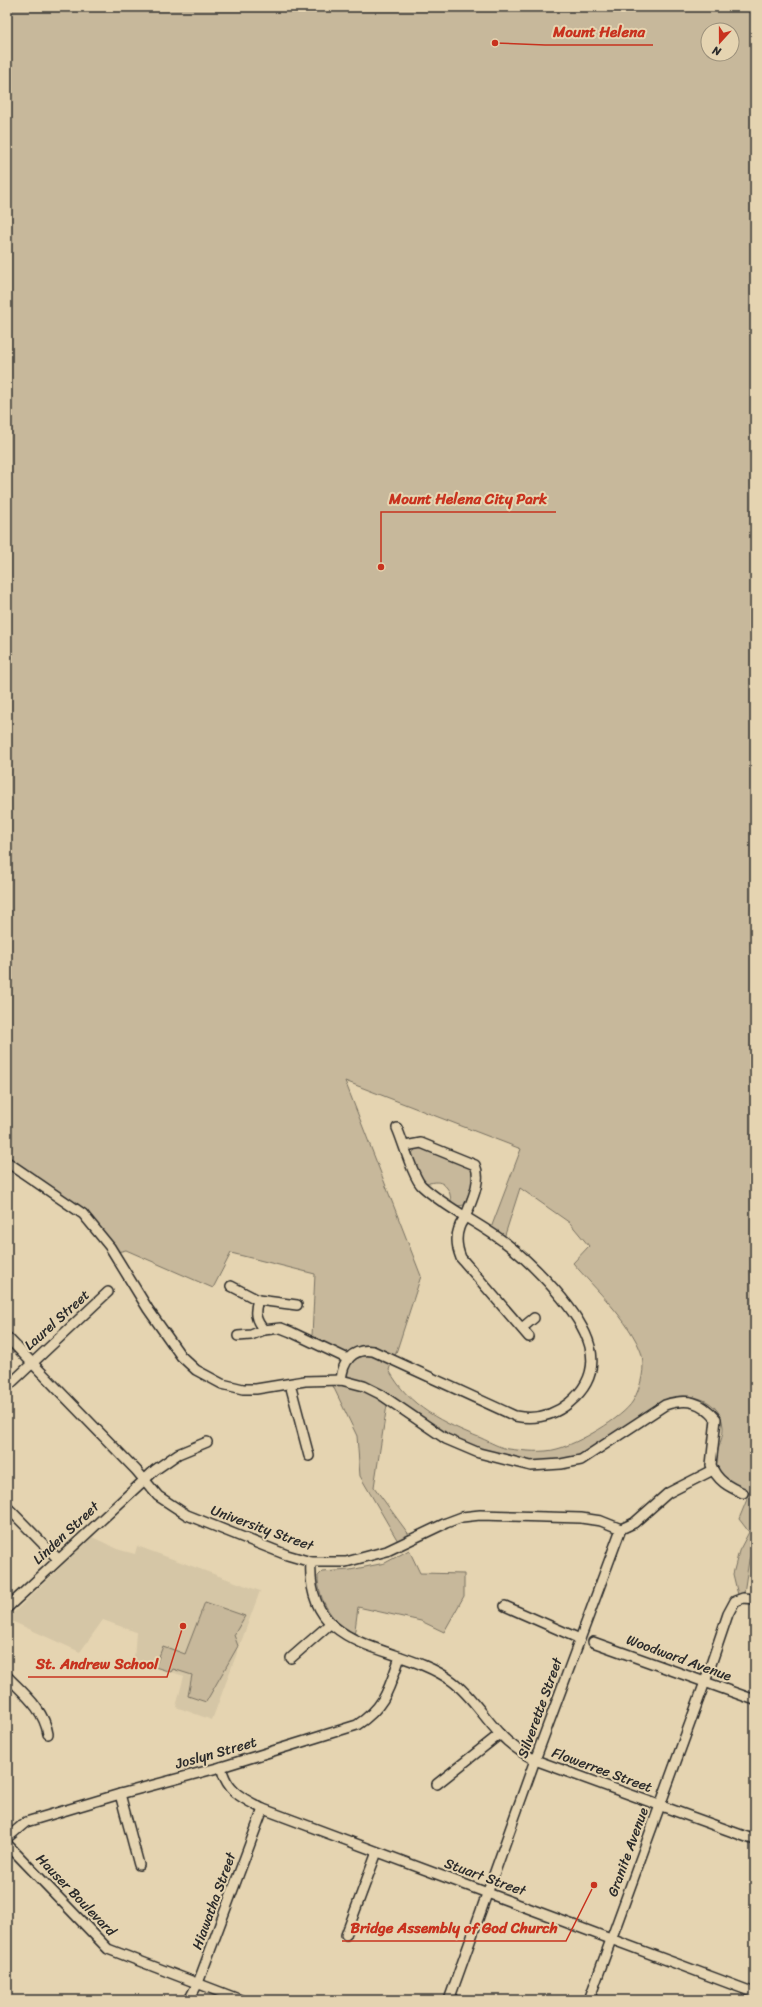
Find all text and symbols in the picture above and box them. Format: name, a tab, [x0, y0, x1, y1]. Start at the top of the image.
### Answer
callout: Mount Helena	[545, 18, 653, 45]
text: Mount Helena	[552, 19, 645, 45]
north arrow	[700, 22, 740, 62]
text: N	[709, 40, 724, 61]
callout: Mount Helena City Park	[381, 485, 556, 512]
text: Mount Helena City Park	[388, 486, 548, 512]
street label: Laurel Street	[18, 1283, 96, 1357]
street label: Linden Street	[27, 1494, 106, 1571]
street label: University Street	[207, 1498, 318, 1559]
street label: Woodward Avenue	[623, 1627, 735, 1689]
callout: St. Andrew School	[28, 1650, 167, 1677]
text: St. Andrew School	[35, 1651, 159, 1677]
street label: Silverette Street	[510, 1653, 570, 1762]
street label: Joslyn Street	[171, 1729, 260, 1777]
street label: Flowerree Street	[548, 1740, 656, 1800]
street label: Granite Avenue	[600, 1804, 656, 1900]
street label: Hauser Boulevard	[30, 1848, 124, 1944]
street label: Hiawatha Street	[185, 1848, 244, 1953]
street label: Stuart Street	[441, 1851, 531, 1904]
callout: Bridge Assembly of God Church	[342, 1914, 566, 1941]
text: Bridge Assembly of God Church	[350, 1915, 558, 1941]

